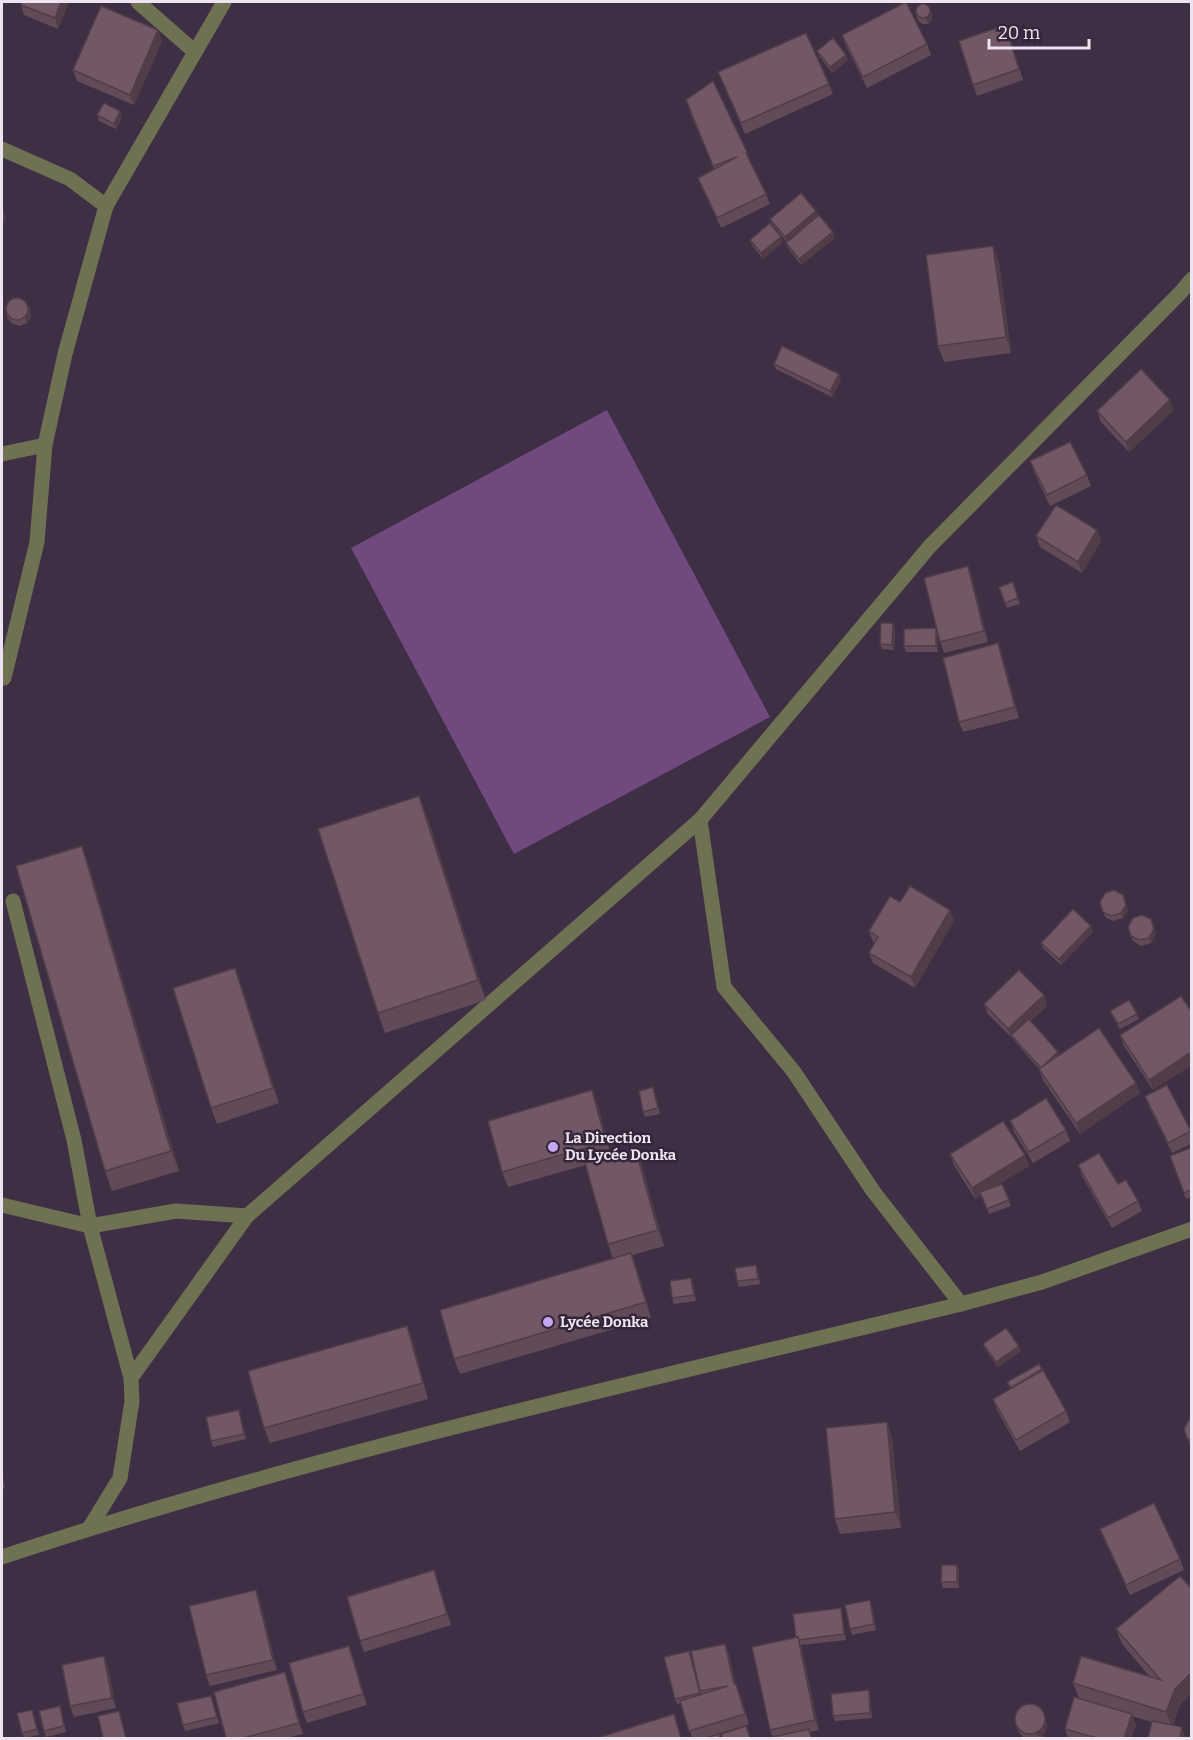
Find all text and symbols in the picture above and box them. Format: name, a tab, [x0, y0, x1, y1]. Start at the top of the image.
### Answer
scale bar	[989, 12, 1090, 50]
text: 20 m	[998, 22, 1040, 44]
place label: La Direction Du Lycée Donka	[565, 1129, 677, 1164]
marker: La Direction Du Lycée Donka	[546, 1140, 560, 1154]
place label: Lycée Donka	[560, 1313, 649, 1331]
marker: Lycée Donka	[541, 1315, 555, 1329]

